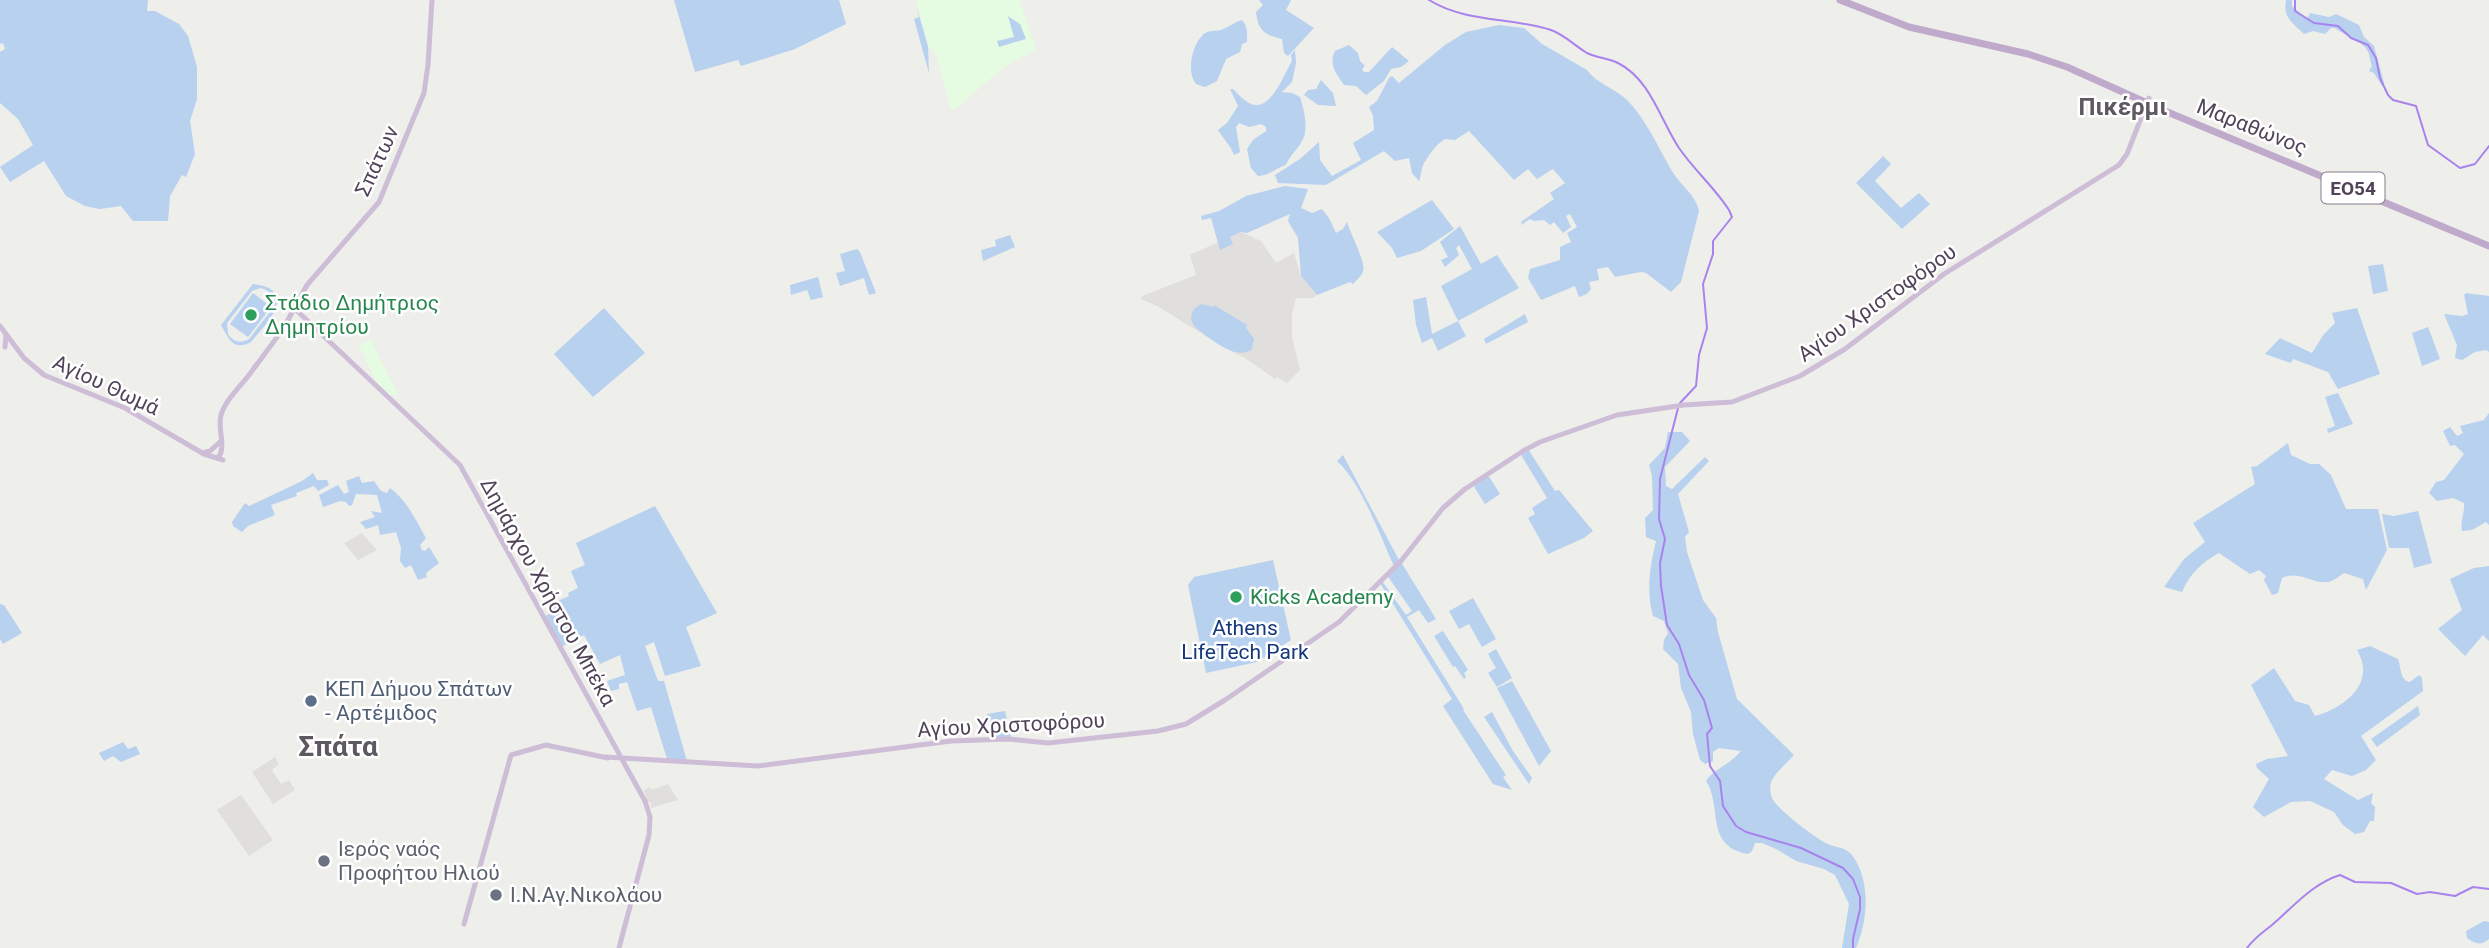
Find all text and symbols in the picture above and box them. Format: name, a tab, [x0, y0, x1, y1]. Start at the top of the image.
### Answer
district label: Πικέρμι	[2078, 93, 2168, 121]
street label: Μαραθώνος	[2193, 94, 2311, 160]
street label: Σπάτων	[350, 122, 404, 200]
road number: ΕΟ54	[2322, 172, 2384, 204]
street label: Αγίου Χριστοφόρου	[1793, 239, 1961, 367]
place label: Στάδιο Δημήτριος Δημητρίου	[265, 291, 439, 339]
marker: Στάδιο Δημήτριος Δημητρίου	[243, 307, 259, 323]
street label: Αγίου Θωμά	[49, 350, 163, 420]
street label: Δημάρχου Χρήστου Μπέκα	[475, 474, 621, 710]
place label: Kicks Academy	[1250, 585, 1393, 609]
marker: Kicks Academy	[1228, 589, 1244, 605]
park label: Athens LifeTech Park	[1181, 616, 1309, 664]
place label: ΚΕΠ Δήμου Σπάτων - Αρτέμιδος	[325, 677, 512, 725]
marker: ΚΕΠ Δήμου Σπάτων - Αρτέμιδος	[303, 693, 319, 709]
street label: Αγίου Χριστοφόρου	[917, 708, 1105, 742]
district label: Σπάτα	[298, 730, 378, 763]
place label: Ιερός ναός Προφήτου Ηλιού	[338, 837, 500, 885]
marker: Ιερός ναός Προφήτου Ηλιού	[316, 853, 332, 869]
place label: Ι.Ν.Αγ.Νικολάου	[510, 883, 662, 907]
marker: Ι.Ν.Αγ.Νικολάου	[488, 887, 504, 903]

